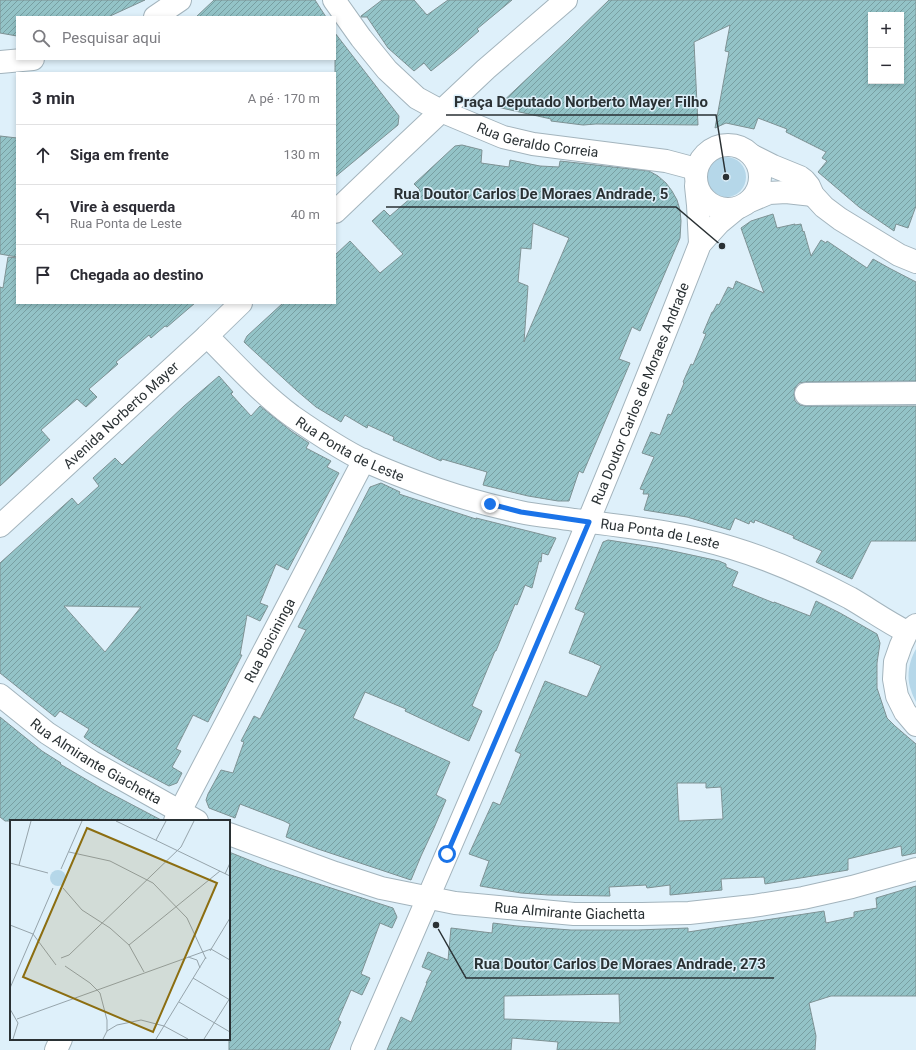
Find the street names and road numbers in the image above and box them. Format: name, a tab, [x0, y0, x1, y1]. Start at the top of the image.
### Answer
street label: Rua Geraldo Correia	[474, 119, 599, 160]
street label: Rua Doutor Carlos de Moraes Andrade	[588, 280, 692, 507]
street label: Avenida Norberto Mayer	[60, 358, 182, 472]
street label: Rua Ponta de Leste	[293, 413, 406, 484]
street label: Rua Ponta de Leste	[600, 515, 722, 552]
street label: Rua Boicininga	[241, 595, 298, 685]
street label: Rua Almirante Giachetta	[27, 715, 164, 807]
street label: Rua Almirante Giachetta	[494, 899, 645, 922]

